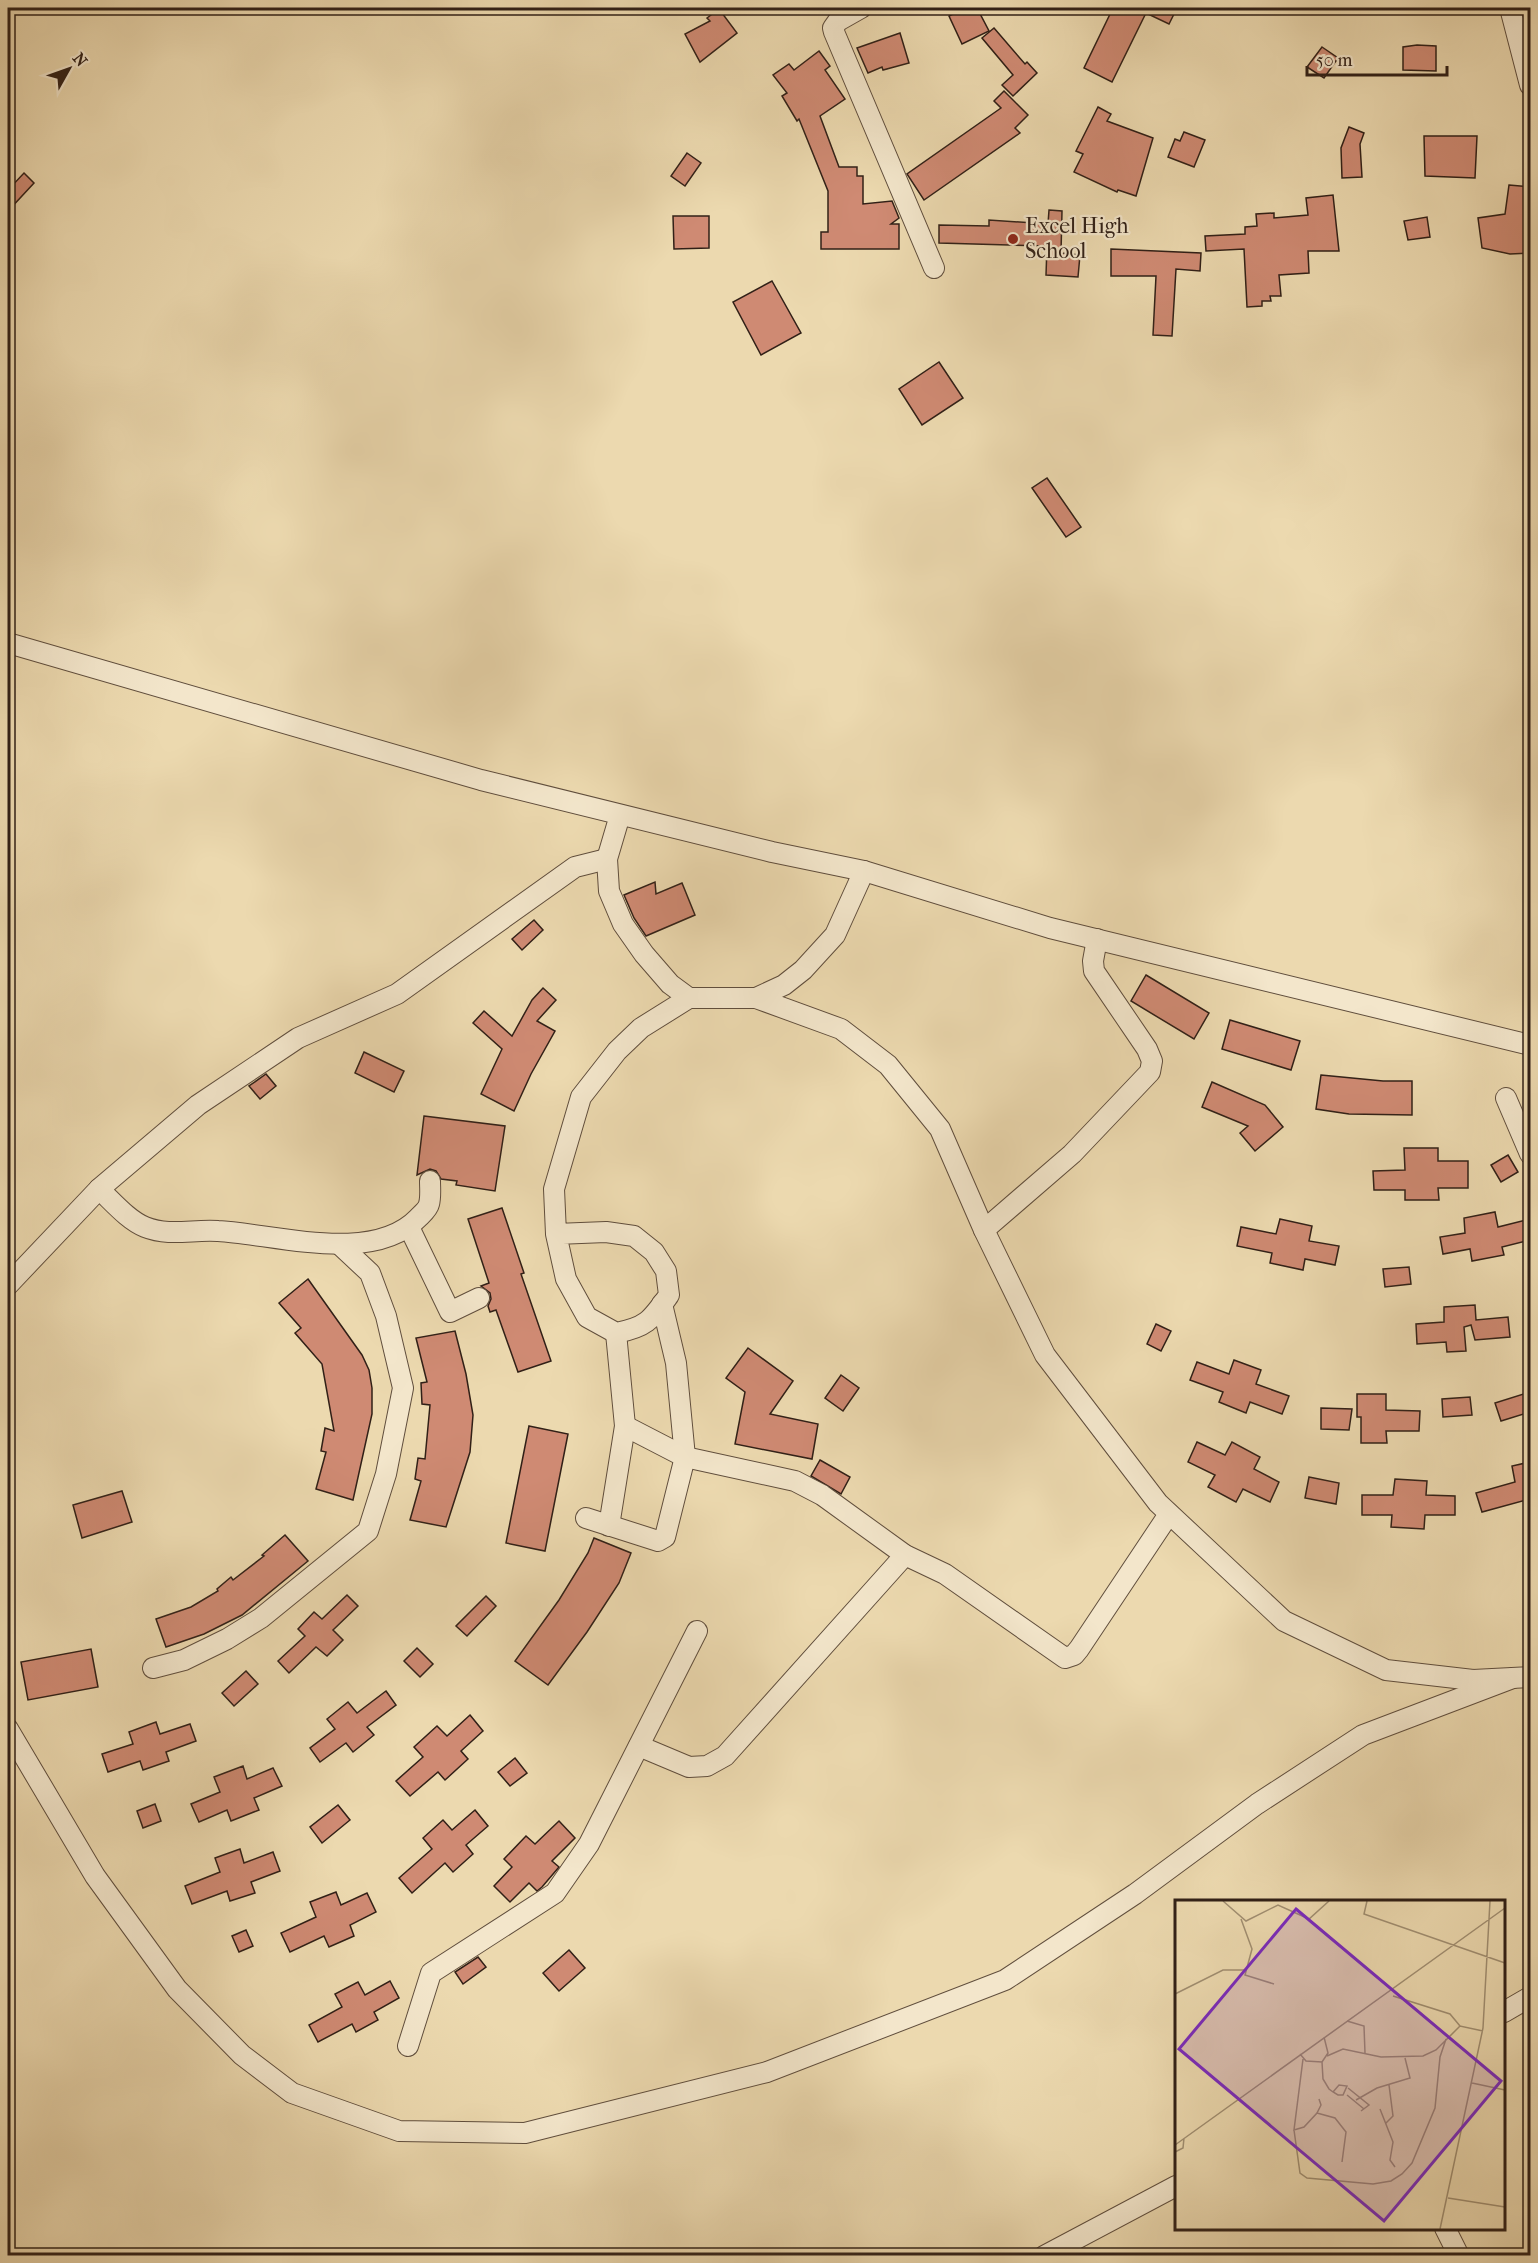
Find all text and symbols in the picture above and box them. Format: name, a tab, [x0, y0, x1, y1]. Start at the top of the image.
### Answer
north arrow	[39, 39, 99, 99]
scale bar	[1307, 39, 1446, 77]
text: N	[69, 49, 92, 71]
text: 50 m	[1316, 50, 1353, 71]
place label: Excel High School	[1025, 213, 1129, 264]
marker: Excel High School	[1006, 232, 1020, 246]
inset map	[1175, 1900, 1505, 2230]

